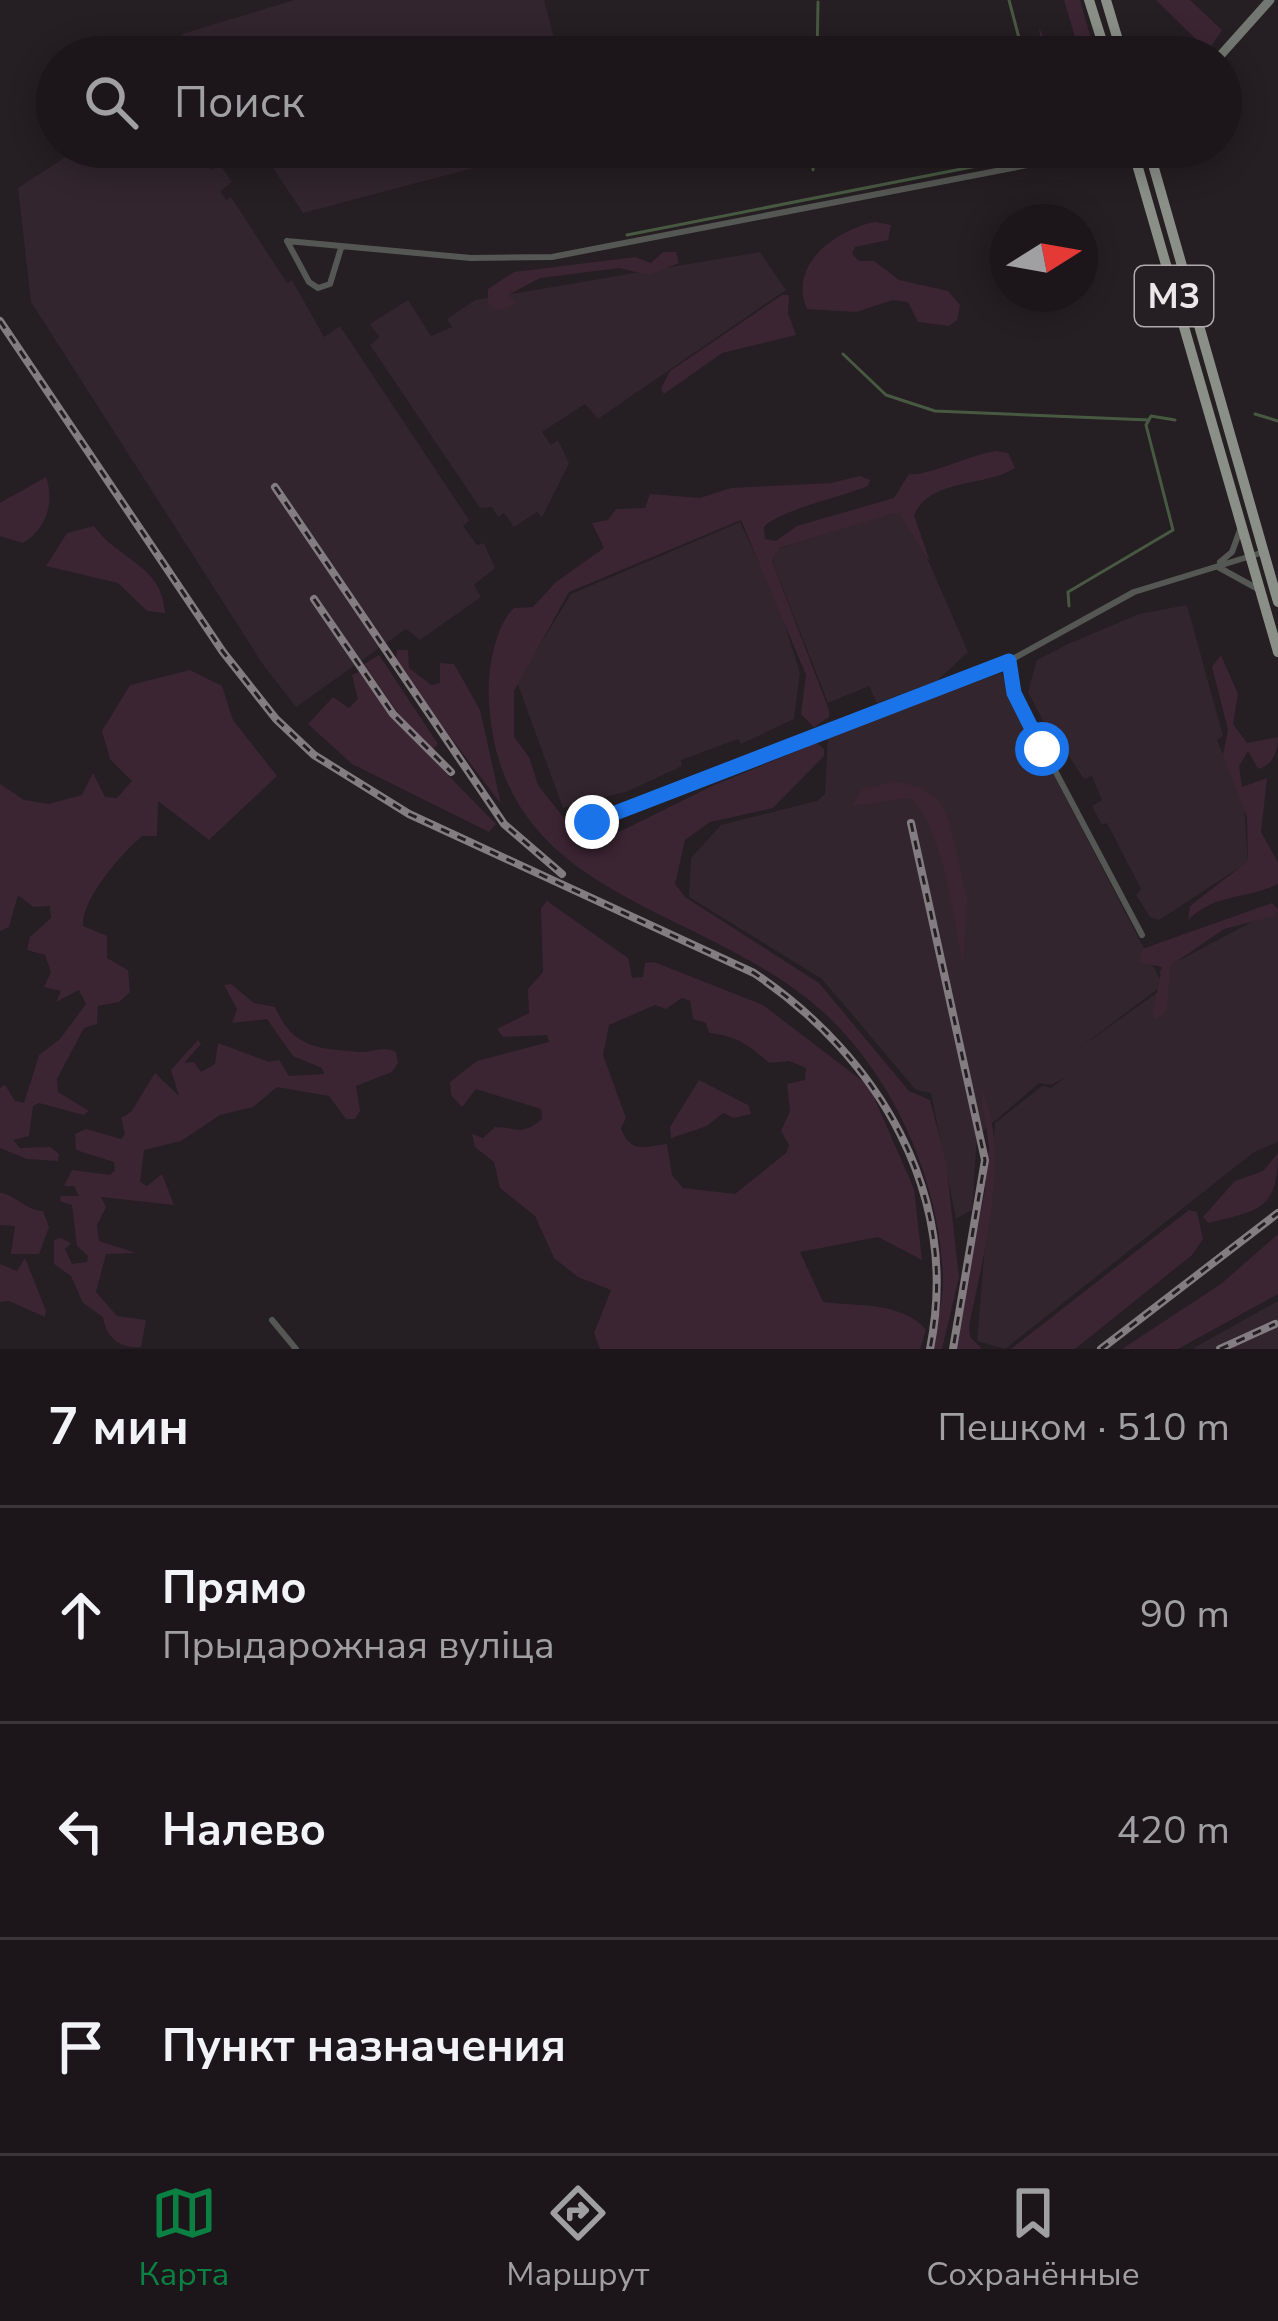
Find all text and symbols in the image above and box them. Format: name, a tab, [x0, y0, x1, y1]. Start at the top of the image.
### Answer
search box	[36, 36, 1242, 168]
icon: search	[78, 69, 144, 135]
text: Поиск	[174, 72, 305, 133]
north arrow	[990, 204, 1098, 312]
road number: М3	[1135, 266, 1213, 326]
route start	[1015, 722, 1069, 776]
route end	[565, 795, 619, 849]
text: 7 мин	[48, 1392, 189, 1462]
text: Пешком · 510 m	[937, 1401, 1230, 1454]
text: Прямо	[162, 1558, 307, 1619]
icon: ahead	[48, 1582, 114, 1648]
text: 90 m	[1140, 1588, 1230, 1641]
text: Прыдарожная вуліца	[162, 1619, 555, 1672]
icon: left	[48, 1798, 114, 1864]
text: Налево	[162, 1800, 326, 1861]
text: 420 m	[1116, 1804, 1230, 1857]
icon: arrive	[48, 2014, 114, 2080]
text: Пункт назначения	[162, 2016, 566, 2077]
tab: Карта	[138, 2180, 229, 2297]
tab: Маршрут	[506, 2180, 650, 2297]
tab: Сохранённые	[926, 2180, 1140, 2297]

